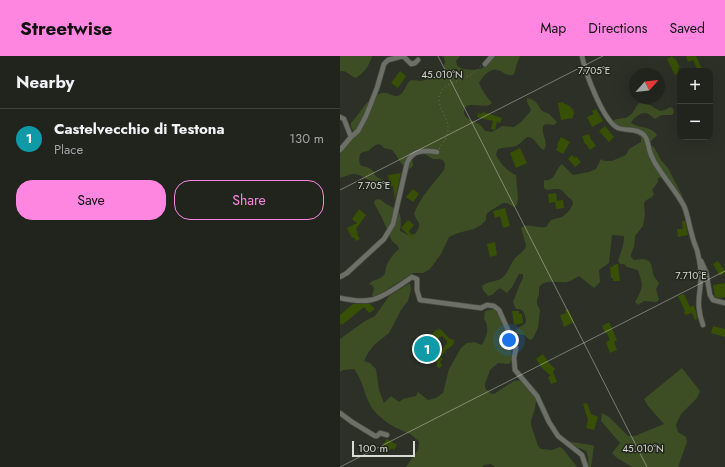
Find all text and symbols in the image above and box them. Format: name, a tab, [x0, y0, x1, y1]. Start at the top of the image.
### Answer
text: Streetwise	[20, 15, 113, 42]
text: Map	[540, 18, 566, 38]
text: Directions	[588, 18, 648, 38]
text: Saved	[670, 18, 705, 38]
text: 7.705°E	[578, 63, 610, 78]
text: 45.010°N	[421, 67, 463, 82]
north arrow	[629, 68, 665, 104]
map controls	[677, 68, 713, 140]
button: +	[677, 68, 713, 104]
text: Nearby	[16, 70, 74, 94]
button: −	[677, 104, 713, 140]
text: Castelvecchio di Testona	[54, 118, 225, 140]
text: 1	[26, 129, 32, 148]
text: 130 m	[289, 129, 324, 148]
text: Place	[54, 140, 83, 159]
text: 7.705°E	[358, 178, 390, 193]
button: Save	[16, 180, 166, 220]
button: Share	[174, 180, 324, 220]
text: 7.710°E	[675, 268, 707, 283]
your location	[499, 330, 519, 350]
pin: 1	[414, 334, 440, 364]
scale bar	[352, 439, 415, 458]
text: 100 m	[358, 440, 388, 456]
text: 45.010°N	[622, 441, 664, 456]

